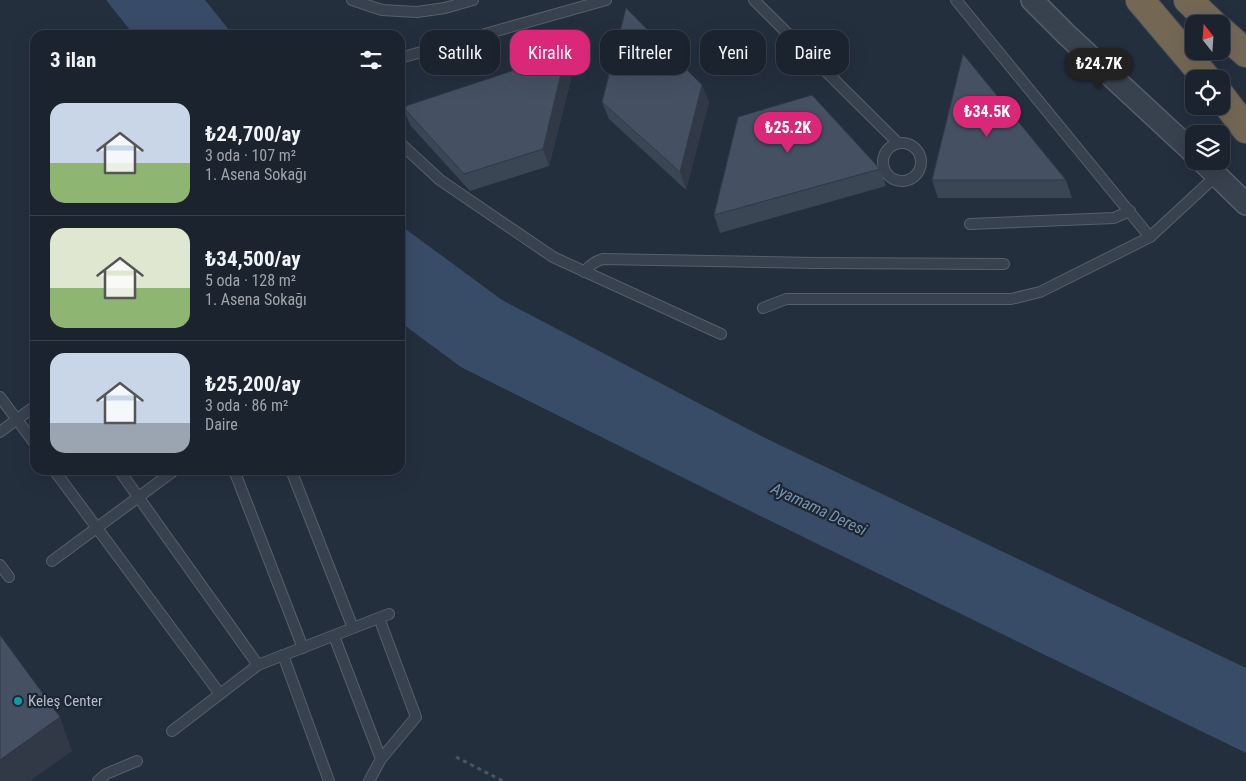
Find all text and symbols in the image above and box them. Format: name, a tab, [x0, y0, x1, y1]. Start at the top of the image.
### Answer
north arrow	[1185, 15, 1230, 60]
map controls	[1185, 15, 1230, 170]
chip: Satılık	[420, 30, 500, 75]
chip: Kiralık	[510, 30, 590, 75]
chip: Filtreler	[600, 30, 690, 75]
chip: Yeni	[700, 30, 766, 75]
chip: Daire	[776, 30, 849, 75]
icon: filters	[357, 46, 385, 74]
text: 3 ilan	[50, 48, 96, 72]
pin: ₺24.7K	[1058, 48, 1140, 90]
text: ₺24.7K	[1076, 54, 1122, 73]
button: locate	[1185, 70, 1230, 115]
pin: ₺34.5K	[946, 96, 1028, 138]
text: ₺34.5K	[964, 102, 1010, 121]
pin: ₺25.2K	[747, 112, 829, 154]
text: ₺25.2K	[765, 118, 811, 137]
text: ₺24,700/ay	[205, 122, 301, 146]
icon: home	[90, 123, 150, 183]
button: layers	[1185, 125, 1230, 170]
text: 3 oda · 107 m²	[205, 146, 296, 165]
text: 1. Asena Sokağı	[205, 165, 307, 184]
text: ₺34,500/ay	[205, 247, 301, 271]
icon: home	[90, 248, 150, 308]
text: 5 oda · 128 m²	[205, 271, 296, 290]
text: 1. Asena Sokağı	[205, 290, 307, 309]
text: ₺25,200/ay	[205, 372, 301, 396]
icon: home	[90, 373, 150, 433]
text: 3 oda · 86 m²	[205, 396, 288, 415]
text: Daire	[205, 415, 238, 434]
water label: Ayamama Deresi	[767, 478, 870, 540]
place label: Keleş Center	[28, 692, 103, 710]
marker: Keleş Center	[12, 695, 24, 707]

